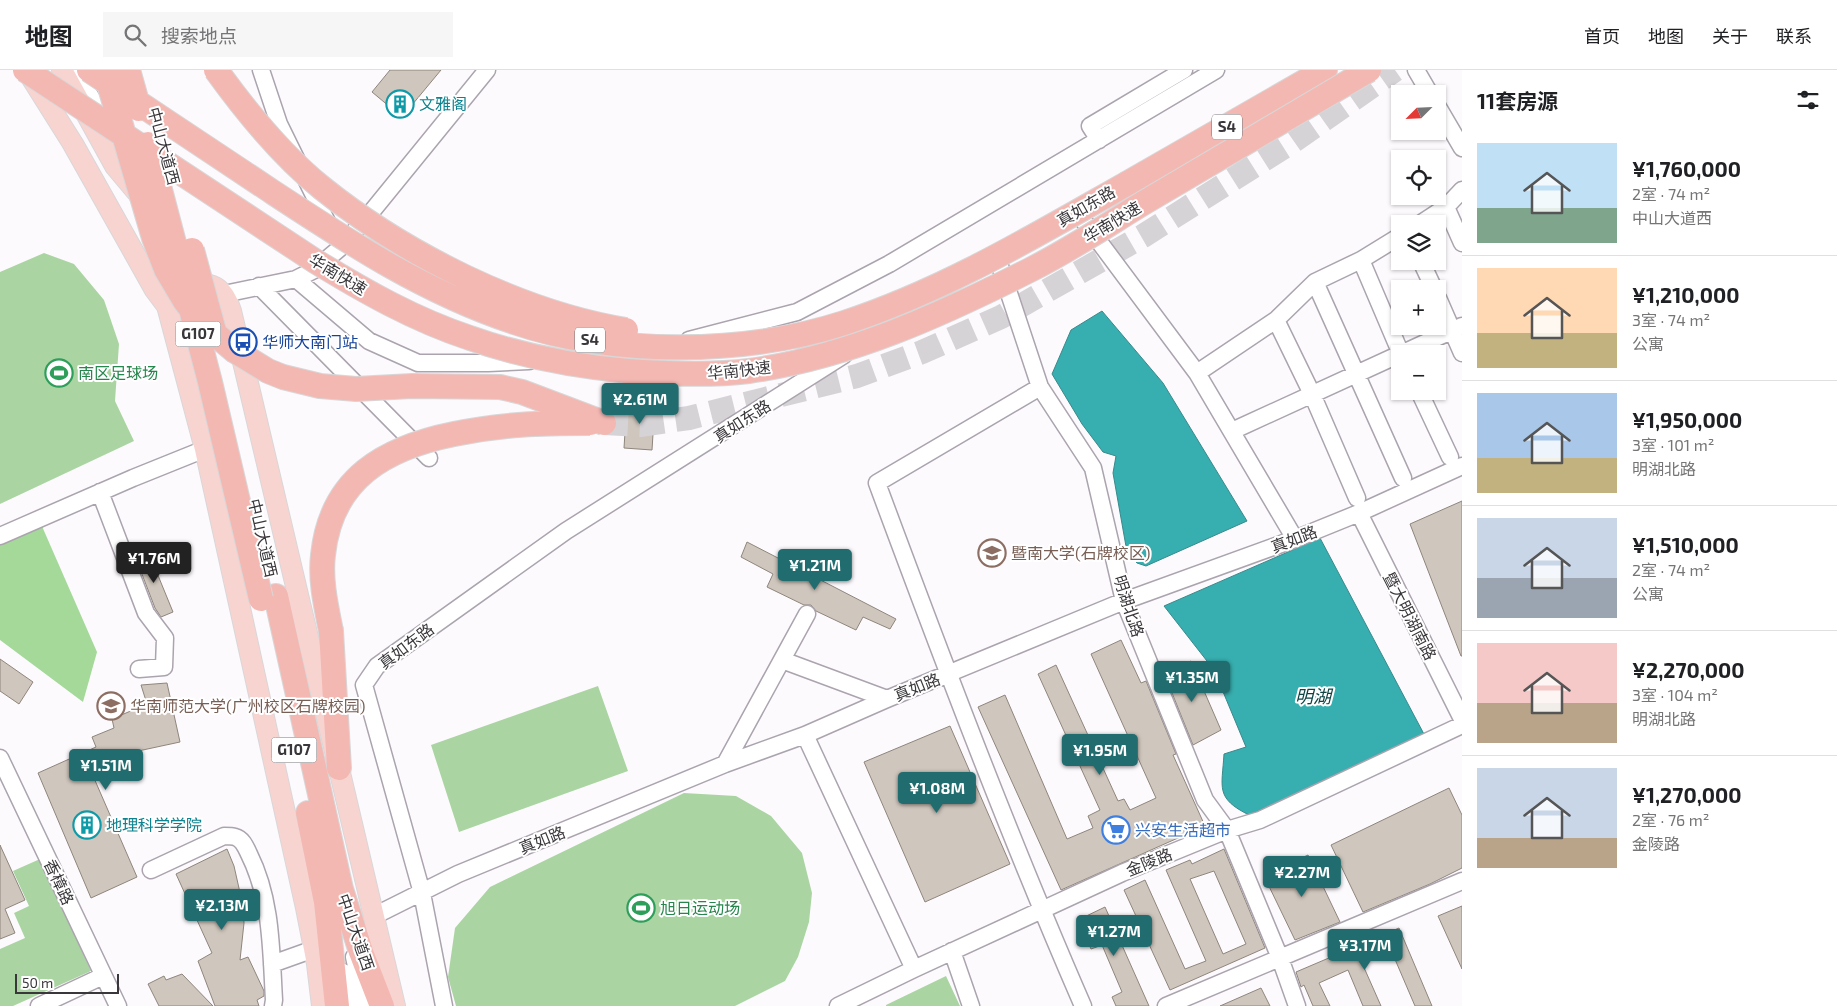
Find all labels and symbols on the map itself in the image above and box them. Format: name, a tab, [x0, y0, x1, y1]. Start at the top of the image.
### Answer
north arrow	[1391, 85, 1446, 140]
building icon: 文雅阁	[385, 89, 415, 119]
place label: 文雅阁	[419, 94, 467, 113]
street label: 中山大道西	[145, 105, 184, 187]
road number: S4	[1212, 114, 1242, 140]
street label: 真如东路	[1053, 181, 1118, 230]
street label: 华南快速	[1079, 197, 1144, 246]
street label: 华南快速	[306, 249, 371, 298]
road number: G107	[176, 322, 220, 346]
bus stop icon: 华师大南门站	[228, 327, 258, 357]
road number: S4	[575, 328, 605, 352]
place label: 华师大南门站	[262, 332, 358, 351]
street label: 华南快速	[706, 357, 772, 382]
sports icon: 南区足球场	[44, 358, 74, 388]
place label: 南区足球场	[78, 363, 158, 382]
pin: ¥2.61M	[599, 382, 681, 425]
street label: 真如东路	[710, 395, 774, 446]
street label: 中山大道西	[245, 497, 282, 579]
street label: 真如路	[1268, 521, 1320, 556]
school or university icon: 暨南大学(石牌校区)	[977, 538, 1007, 568]
pin: ¥1.76M	[113, 542, 195, 584]
place label: 暨南大学(石牌校区)	[1011, 543, 1151, 562]
pin: ¥1.21M	[774, 548, 856, 591]
street label: 暨大明湖南路	[1380, 569, 1441, 663]
street label: 明湖北路	[1111, 572, 1148, 639]
street label: 真如东路	[374, 619, 437, 672]
pin: ¥1.35M	[1151, 660, 1233, 703]
street label: 真如路	[891, 669, 943, 704]
water label: 明湖	[1295, 685, 1334, 707]
school or university icon: 华南师范大学(广州校区石牌校园)	[96, 691, 126, 721]
place label: 华南师范大学(广州校区石牌校园)	[130, 696, 366, 715]
pin: ¥1.95M	[1059, 734, 1141, 776]
road number: G107	[272, 738, 316, 762]
pin: ¥1.51M	[65, 748, 147, 791]
pin: ¥1.08M	[896, 772, 978, 814]
building icon: 地理科学学院	[72, 810, 102, 840]
place label: 地理科学学院	[106, 815, 202, 834]
supermarket icon: 兴安生活超市	[1101, 815, 1131, 845]
place label: 兴安生活超市	[1135, 820, 1231, 839]
street label: 真如路	[516, 822, 568, 857]
street label: 金陵路	[1123, 844, 1175, 879]
street label: 香樟路	[41, 856, 78, 908]
pin: ¥2.27M	[1261, 856, 1343, 898]
pin: ¥2.13M	[181, 888, 263, 931]
street label: 中山大道西	[334, 891, 378, 973]
sports icon: 旭日运动场	[626, 893, 656, 923]
place label: 旭日运动场	[660, 898, 740, 917]
pin: ¥1.27M	[1073, 914, 1155, 957]
pin: ¥3.17M	[1324, 928, 1406, 971]
scale bar	[15, 971, 119, 994]

